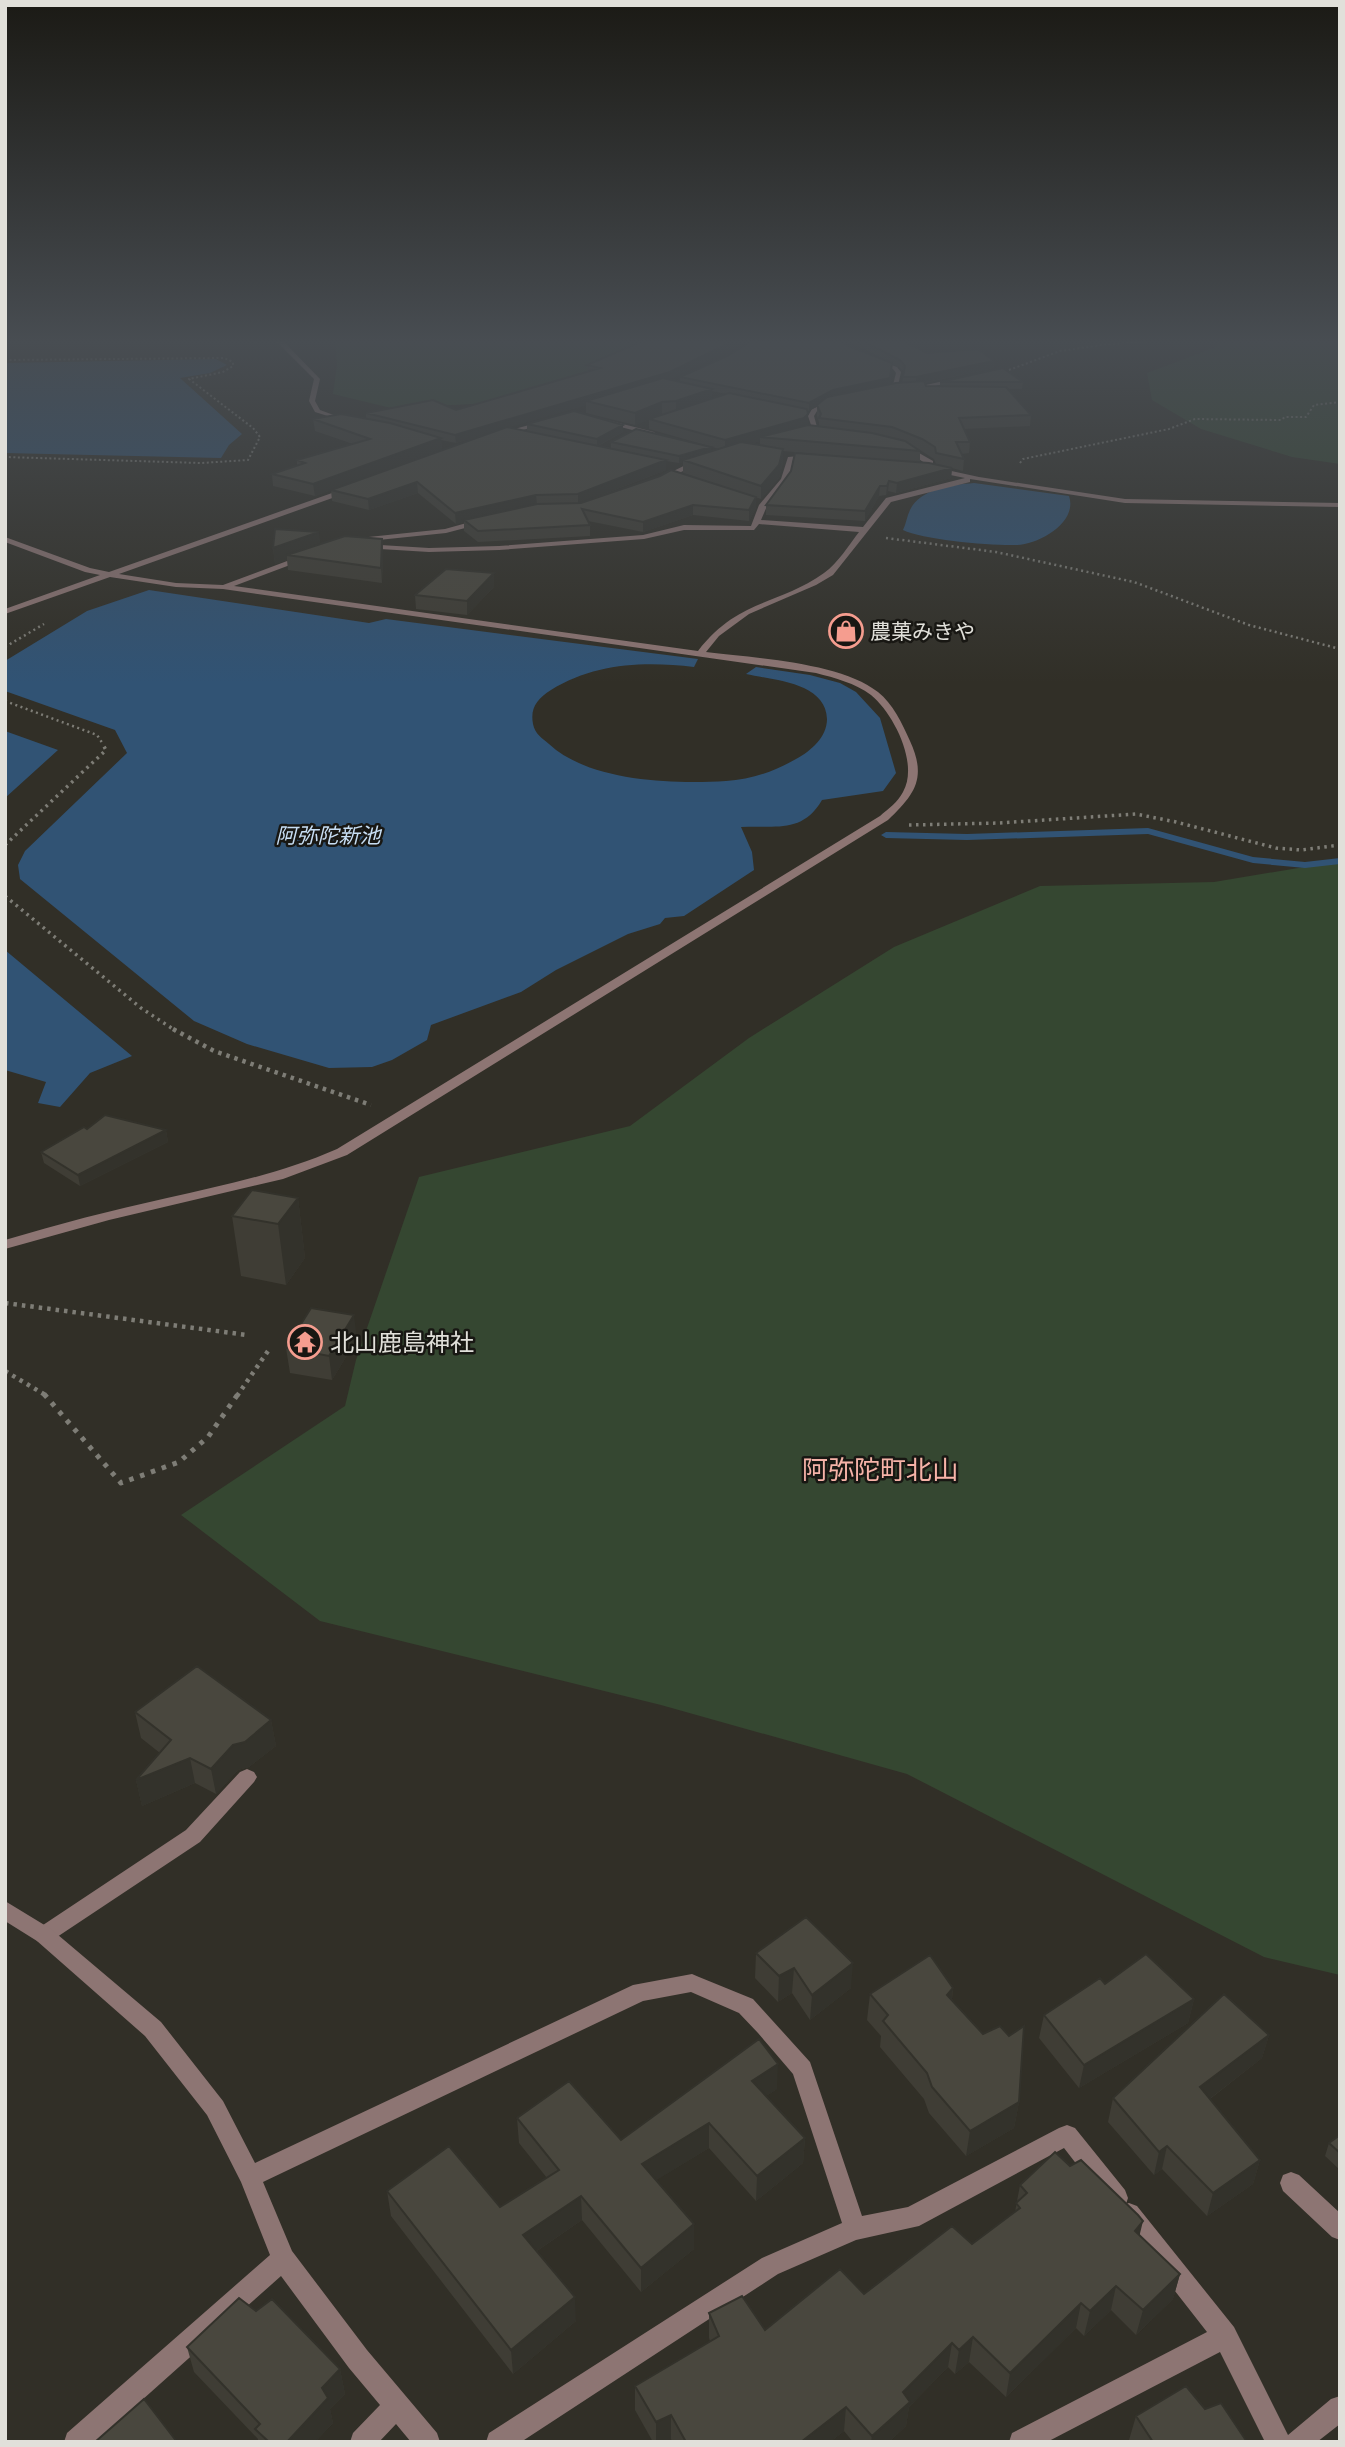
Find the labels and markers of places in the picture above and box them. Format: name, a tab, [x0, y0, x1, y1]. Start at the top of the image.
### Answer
shop icon: 農菓みきや	[827, 612, 865, 650]
place label: 農菓みきや	[870, 619, 975, 644]
temple icon: 北山鹿島神社	[286, 1323, 324, 1361]
place label: 北山鹿島神社	[330, 1328, 474, 1357]

